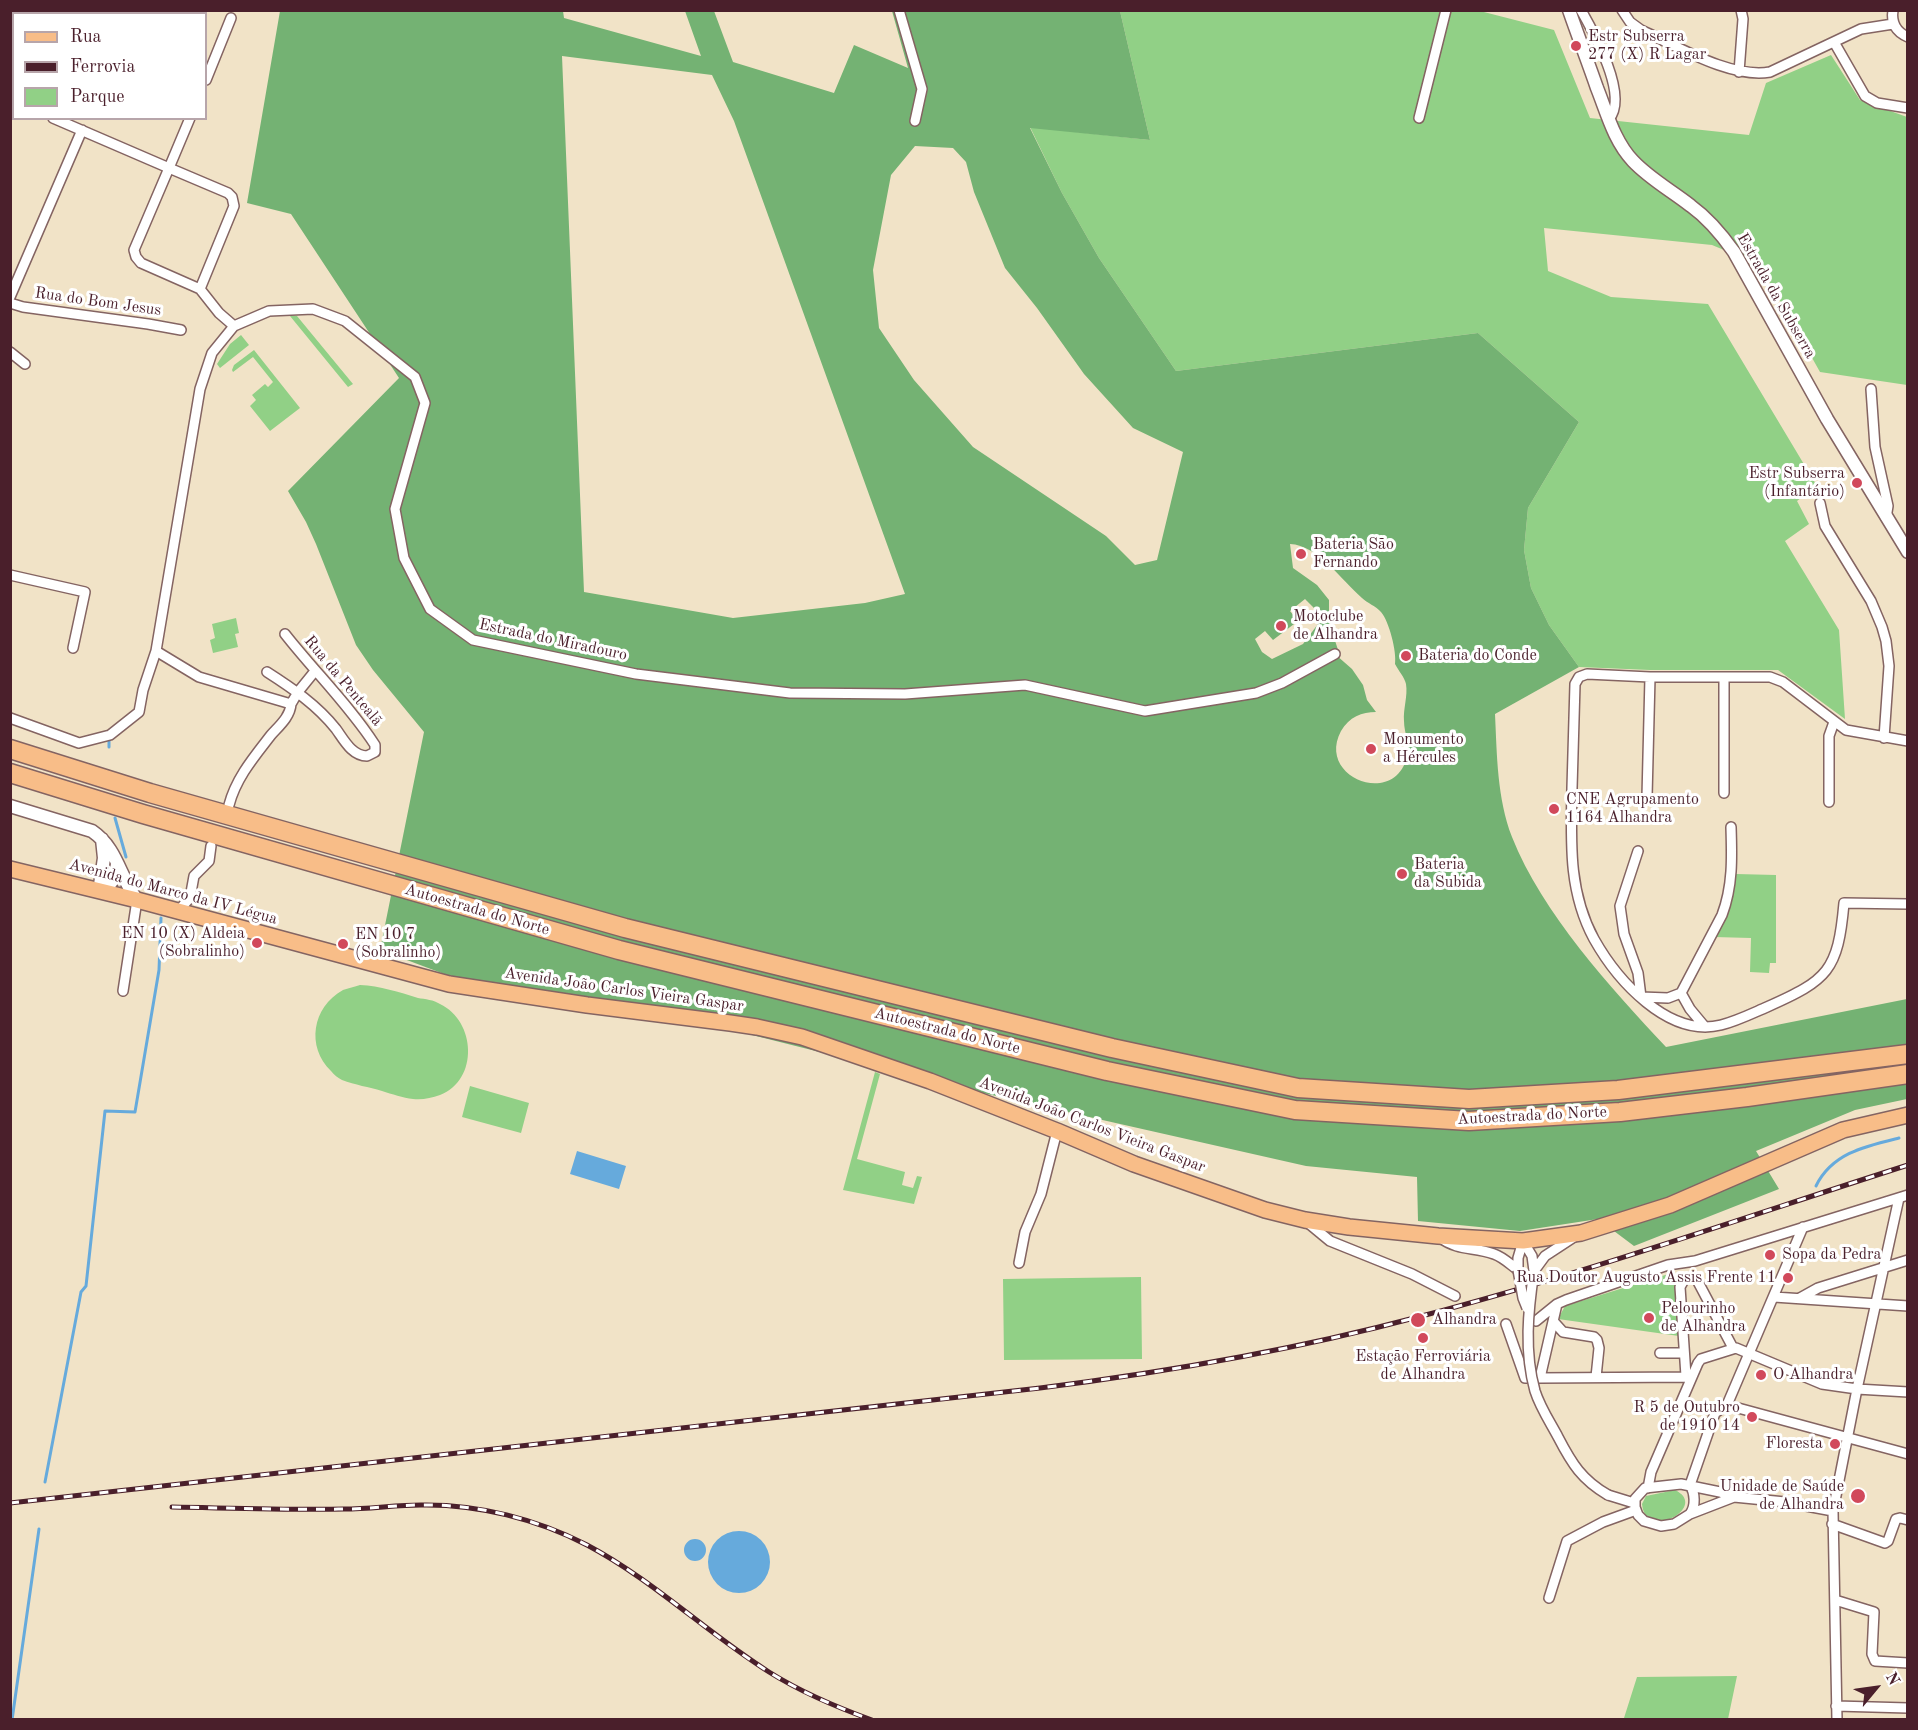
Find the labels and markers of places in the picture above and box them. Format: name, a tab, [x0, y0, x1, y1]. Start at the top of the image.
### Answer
place label: Estr Subserra 277 (X) R Lagar	[1588, 27, 1706, 65]
marker: Estr Subserra 277 (X) R Lagar	[1569, 39, 1583, 53]
place label: Estr Subserra (Infantário)	[1748, 464, 1845, 502]
marker: Estr Subserra (Infantário)	[1850, 476, 1864, 490]
place label: Bateria São Fernando	[1313, 535, 1394, 573]
marker: Bateria São Fernando	[1294, 547, 1308, 561]
place label: Motoclube de Alhandra	[1293, 607, 1378, 645]
marker: Motoclube de Alhandra	[1274, 619, 1288, 633]
place label: Bateria do Conde	[1418, 646, 1537, 666]
marker: Bateria do Conde	[1399, 649, 1413, 663]
place label: Monumento a Hércules	[1383, 730, 1464, 768]
marker: Monumento a Hércules	[1364, 742, 1378, 756]
place label: CNE Agrupamento 1164 Alhandra	[1566, 790, 1699, 828]
marker: CNE Agrupamento 1164 Alhandra	[1547, 802, 1561, 816]
place label: Bateria da Subida	[1414, 855, 1482, 893]
marker: Bateria da Subida	[1395, 867, 1409, 881]
place label: EN 10 (X) Aldeia (Sobralinho)	[121, 924, 245, 962]
place label: EN 10 7 (Sobralinho)	[355, 925, 441, 963]
marker: EN 10 (X) Aldeia (Sobralinho)	[250, 936, 264, 950]
marker: EN 10 7 (Sobralinho)	[336, 937, 350, 951]
place label: Sopa da Pedra	[1782, 1245, 1881, 1265]
marker: Sopa da Pedra	[1763, 1248, 1777, 1262]
place label: Rua Doutor Augusto Assis Frente 11	[1516, 1268, 1776, 1288]
marker: Rua Doutor Augusto Assis Frente 11	[1781, 1271, 1795, 1285]
place label: Pelourinho de Alhandra	[1661, 1299, 1746, 1337]
place label: Alhandra	[1432, 1310, 1497, 1330]
marker: Alhandra	[1409, 1311, 1427, 1329]
marker: Pelourinho de Alhandra	[1642, 1311, 1656, 1325]
marker: Estação Ferroviária de Alhandra	[1416, 1331, 1430, 1345]
place label: Estação Ferroviária de Alhandra	[1355, 1347, 1491, 1385]
place label: O Alhandra	[1773, 1365, 1853, 1385]
marker: O Alhandra	[1754, 1368, 1768, 1382]
place label: R 5 de Outubro de 1910 14	[1634, 1398, 1740, 1436]
marker: R 5 de Outubro de 1910 14	[1745, 1410, 1759, 1424]
place label: Floresta	[1766, 1434, 1823, 1454]
marker: Floresta	[1828, 1437, 1842, 1451]
place label: Unidade de Saúde de Alhandra	[1720, 1477, 1844, 1515]
marker: Unidade de Saúde de Alhandra	[1849, 1487, 1867, 1505]

